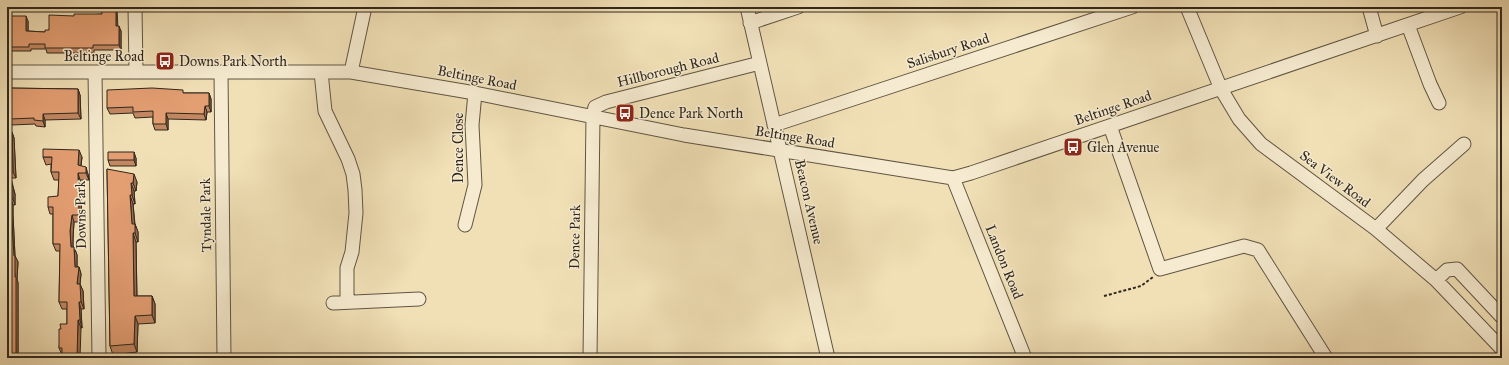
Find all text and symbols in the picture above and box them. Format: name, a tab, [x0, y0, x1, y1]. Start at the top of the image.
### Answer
street label: Salisbury Road	[905, 30, 991, 72]
street label: Beltinge Road	[64, 48, 144, 65]
street label: Hillborough Road	[615, 49, 721, 91]
bus stop icon: Downs Park North	[154, 50, 176, 72]
place label: Downs Park North	[179, 53, 287, 70]
street label: Beltinge Road	[436, 62, 518, 94]
street label: Beltinge Road	[1072, 87, 1154, 129]
bus stop icon: Dence Park North	[614, 102, 636, 124]
place label: Dence Park North	[639, 105, 743, 122]
street label: Dence Close	[450, 113, 467, 183]
street label: Beltinge Road	[754, 122, 836, 152]
bus stop icon: Glen Avenue	[1062, 136, 1084, 158]
place label: Glen Avenue	[1087, 139, 1160, 156]
street label: Sea View Road	[1296, 147, 1374, 211]
street label: Beacon Avenue	[791, 158, 827, 246]
street label: Tyndale Park	[197, 177, 215, 252]
street label: Downs Park	[72, 180, 90, 249]
street label: Dence Park	[566, 204, 584, 269]
street label: Landon Road	[981, 222, 1027, 302]

